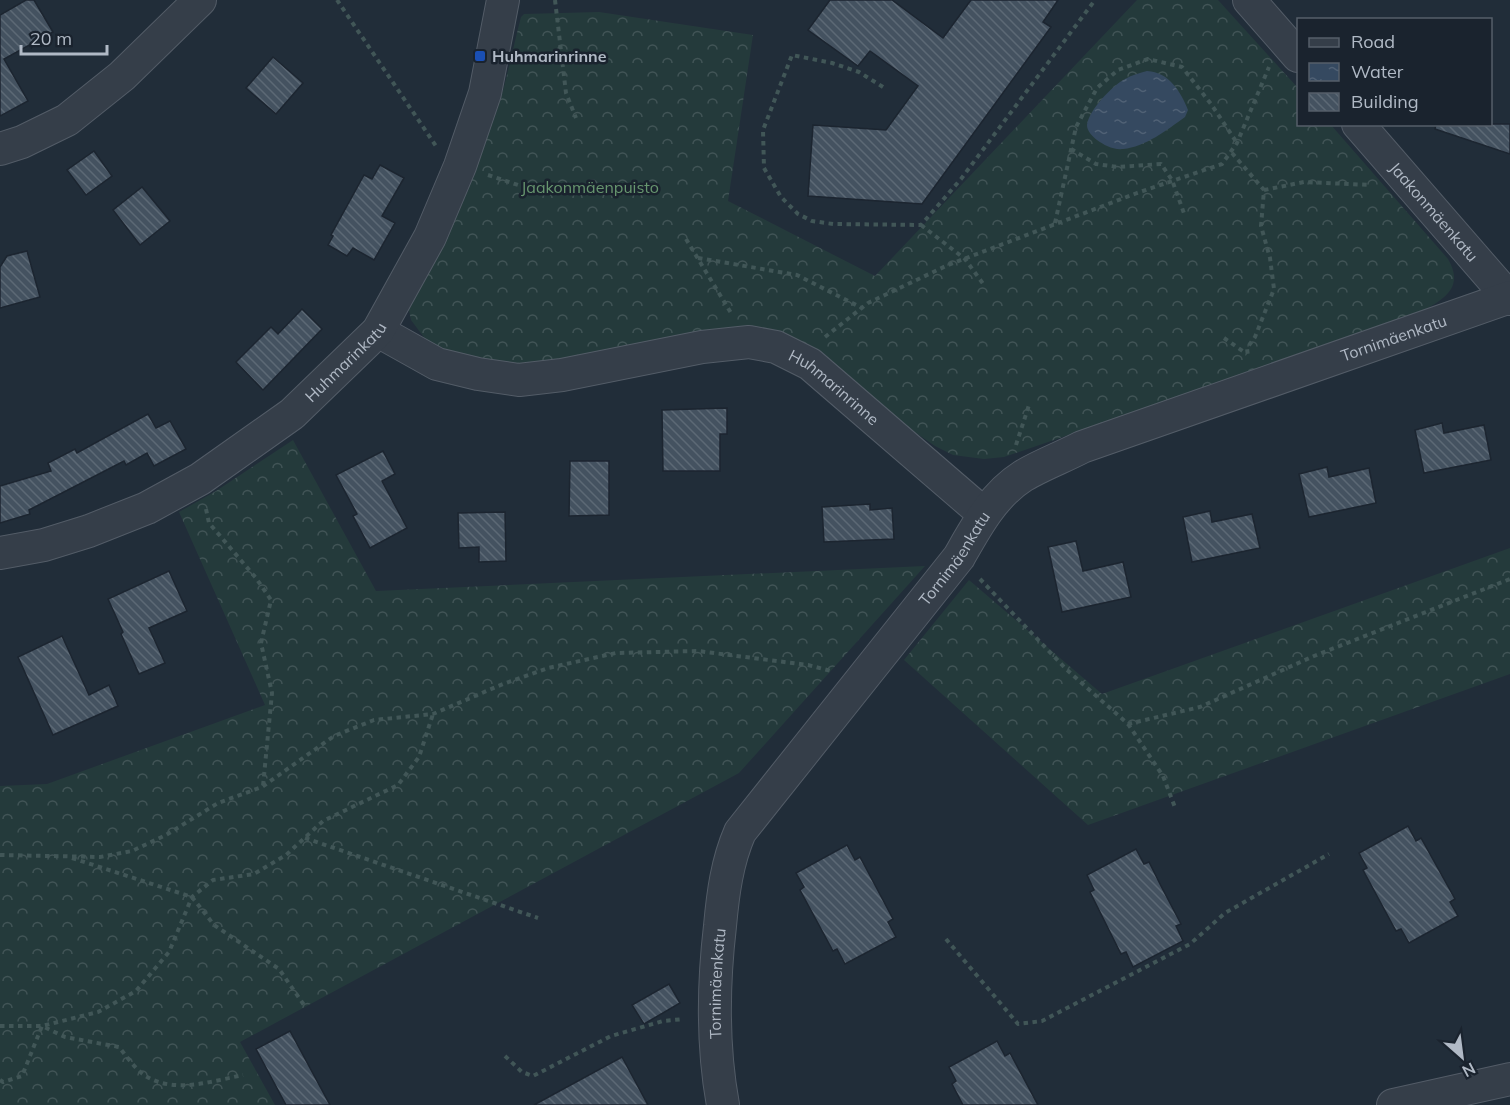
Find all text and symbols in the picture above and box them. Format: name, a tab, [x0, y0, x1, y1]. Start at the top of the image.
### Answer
scale bar	[21, 18, 106, 56]
legend	[1297, 18, 1492, 126]
text: 20 m	[30, 27, 72, 50]
text: Road	[1351, 30, 1395, 53]
place label: Huhmarinrinne	[492, 46, 607, 66]
marker: Huhmarinrinne	[473, 49, 487, 63]
text: Water	[1351, 60, 1404, 83]
text: Building	[1351, 90, 1419, 113]
street label: Jaakonmäenkatu	[1385, 158, 1483, 265]
park label: Jaakonmäenpuisto	[521, 177, 659, 197]
street label: Tornimäenkatu	[1338, 310, 1449, 366]
street label: Huhmarinkatu	[301, 319, 391, 406]
street label: Huhmarinrinne	[786, 345, 883, 429]
street label: Tornimäenkatu	[914, 507, 994, 610]
street label: Tornimäenkatu	[705, 927, 730, 1039]
north arrow	[1432, 1027, 1492, 1087]
text: N	[1459, 1059, 1479, 1082]

